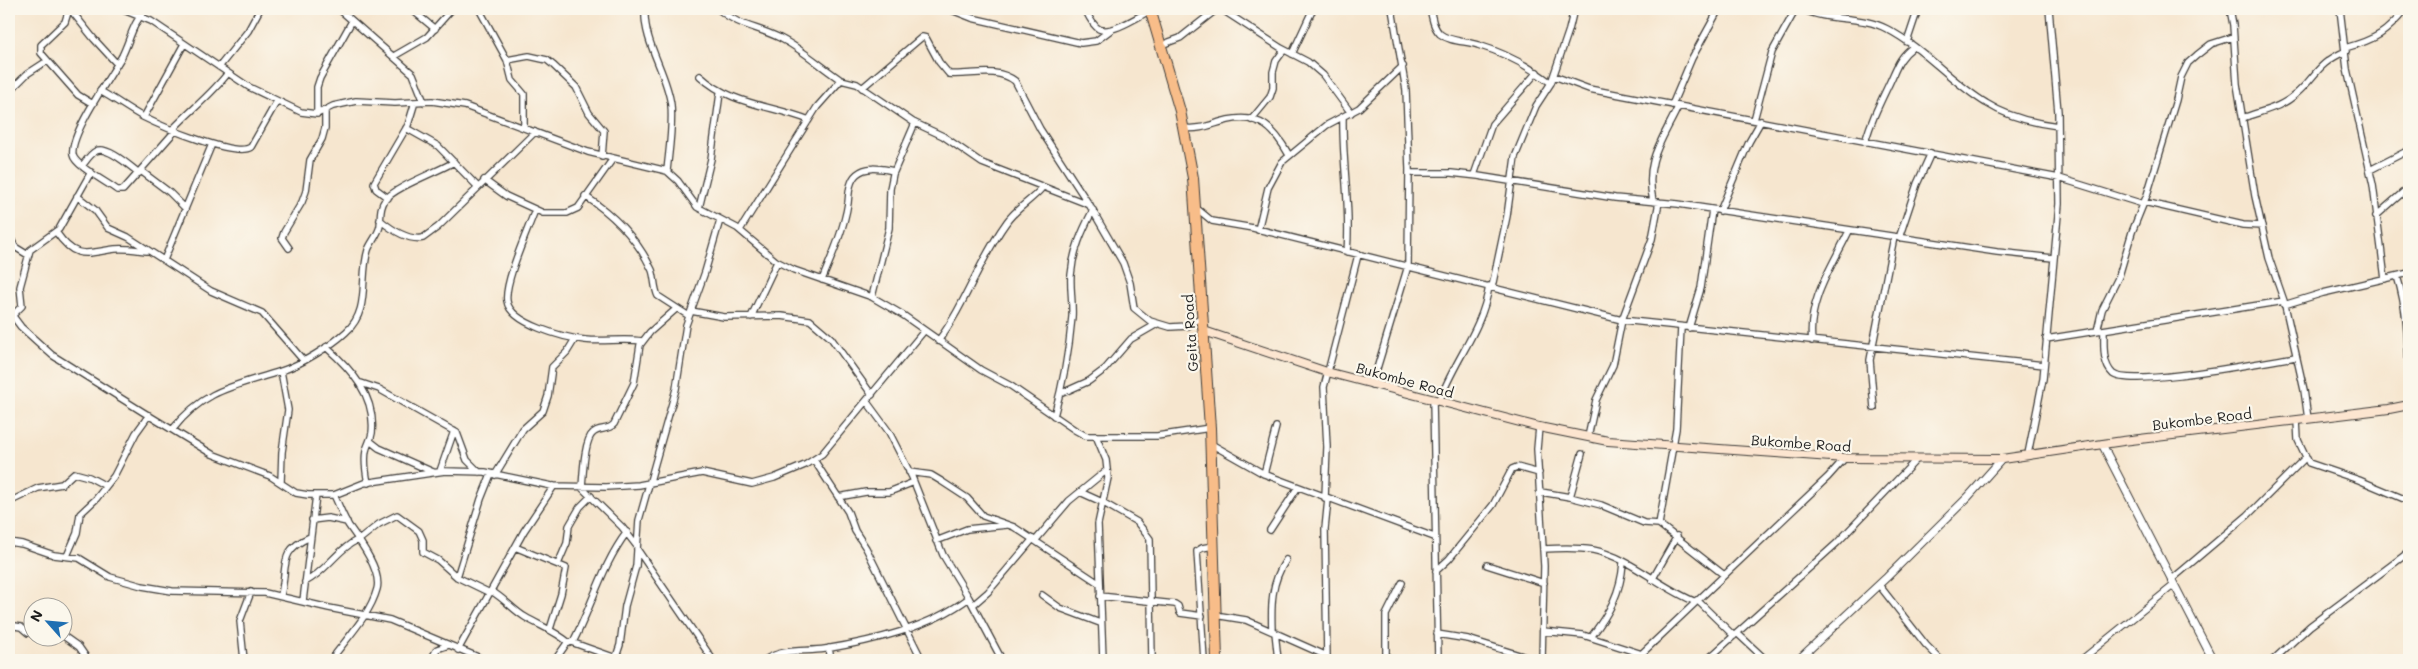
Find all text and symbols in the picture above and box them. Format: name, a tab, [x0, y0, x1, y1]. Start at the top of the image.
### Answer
street label: Geita Road	[1178, 294, 1202, 372]
street label: Bukombe Road	[1354, 358, 1456, 402]
street label: Bukombe Road	[2151, 403, 2253, 435]
street label: Bukombe Road	[1750, 430, 1852, 456]
north arrow	[22, 596, 72, 646]
text: N	[25, 607, 47, 625]

